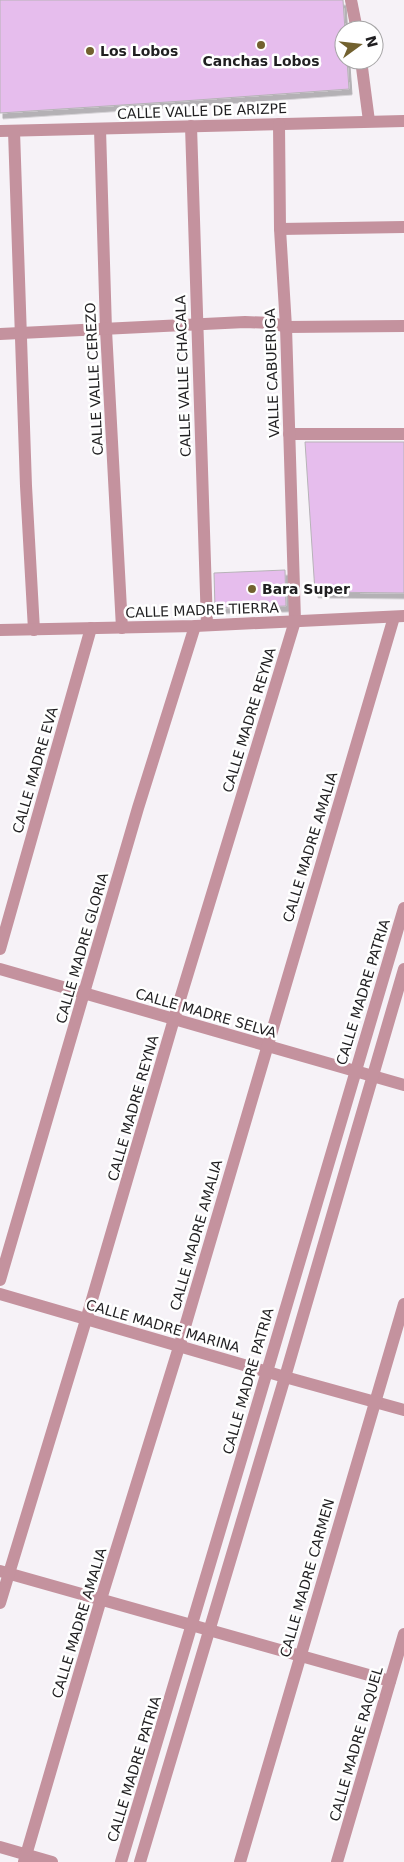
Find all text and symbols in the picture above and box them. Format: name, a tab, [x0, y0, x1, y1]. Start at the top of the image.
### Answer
north arrow	[334, 20, 384, 70]
text: N	[362, 34, 381, 49]
marker: Canchas Lobos	[255, 39, 267, 51]
place label: Los Lobos	[100, 43, 178, 59]
marker: Los Lobos	[84, 45, 96, 57]
place label: Canchas Lobos	[202, 53, 320, 69]
street label: CALLE VALLE DE ARIZPE	[117, 100, 287, 122]
street label: CALLE VALLE CHACALA	[172, 294, 194, 457]
street label: CALLE VALLE CEREZO	[82, 302, 106, 456]
street label: VALLE CABUERIGA	[262, 308, 282, 438]
place label: Bara Super	[262, 581, 350, 597]
marker: Bara Super	[246, 583, 258, 595]
street label: CALLE MADRE TIERRA	[125, 599, 280, 621]
street label: CALLE MADRE REYNA	[219, 645, 279, 794]
street label: CALLE MADRE EVA	[9, 705, 61, 835]
street label: CALLE MADRE AMALIA	[279, 769, 341, 924]
street label: CALLE MADRE GLORIA	[53, 870, 111, 1025]
street label: CALLE MADRE PATRIA	[333, 917, 393, 1067]
street label: CALLE MADRE SELVA	[134, 985, 279, 1041]
street label: CALLE MADRE REYNA	[105, 1033, 162, 1183]
street label: CALLE MADRE AMALIA	[167, 1157, 225, 1312]
street label: CALLE MADRE MARINA	[84, 1296, 242, 1356]
street label: CALLE MADRE PATRIA	[219, 1305, 277, 1456]
street label: CALLE MADRE CARMEN	[277, 1497, 337, 1659]
street label: CALLE MADRE AMALIA	[48, 1545, 110, 1700]
street label: CALLE MADRE RAQUEL	[326, 1665, 386, 1823]
street label: CALLE MADRE PATRIA	[104, 1694, 164, 1844]

